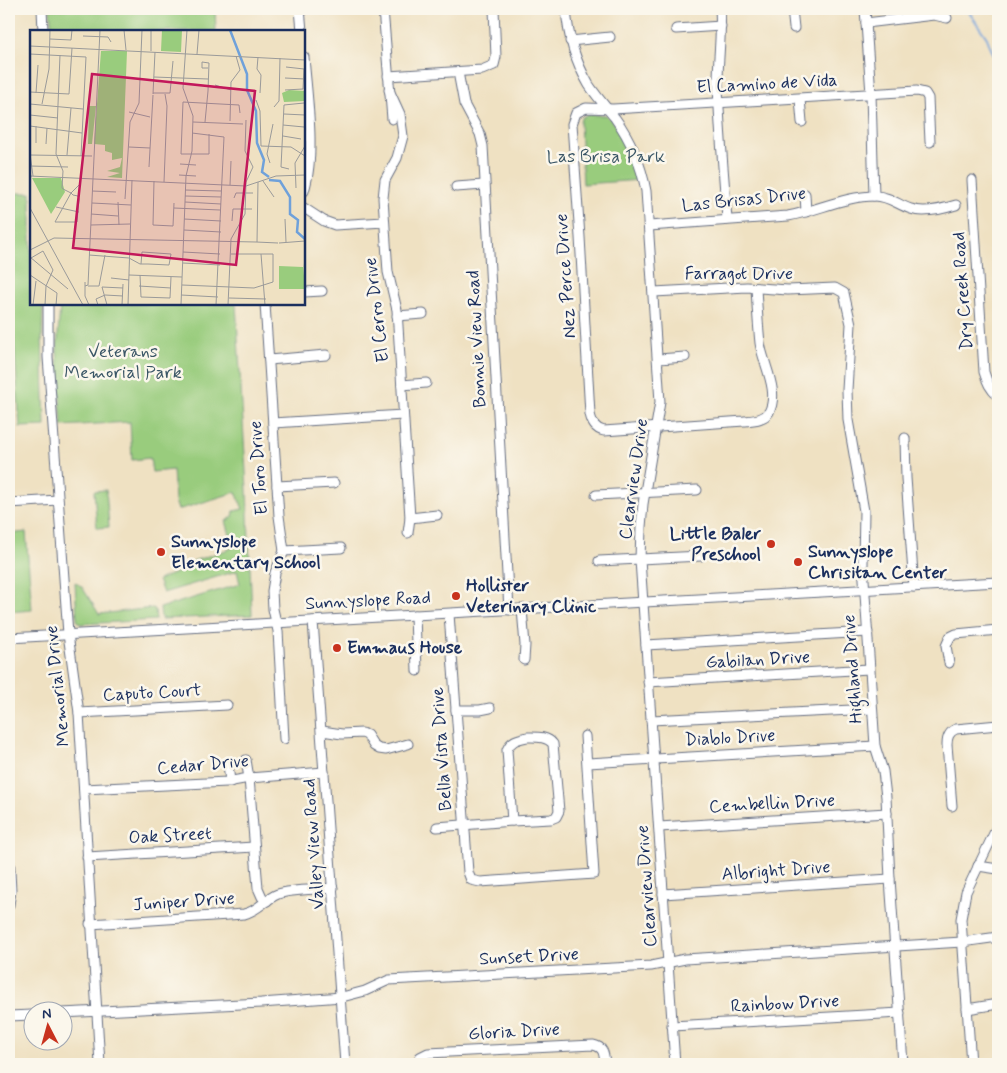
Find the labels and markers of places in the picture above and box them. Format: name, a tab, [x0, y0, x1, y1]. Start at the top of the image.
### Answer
place label: Little Baler Preschool	[670, 522, 761, 567]
place label: Sunnyslope Elementary School	[171, 530, 321, 575]
marker: Little Baler Preschool	[765, 538, 777, 550]
place label: Sunnyslope Chrisitan Center	[808, 540, 948, 585]
marker: Sunnyslope Elementary School	[155, 546, 167, 558]
marker: Sunnyslope Chrisitan Center	[792, 556, 804, 568]
place label: Hollister Veterinary Clinic	[466, 574, 597, 619]
marker: Hollister Veterinary Clinic	[450, 590, 462, 602]
place label: Emmaus House	[347, 636, 463, 660]
marker: Emmaus House	[331, 642, 343, 654]

